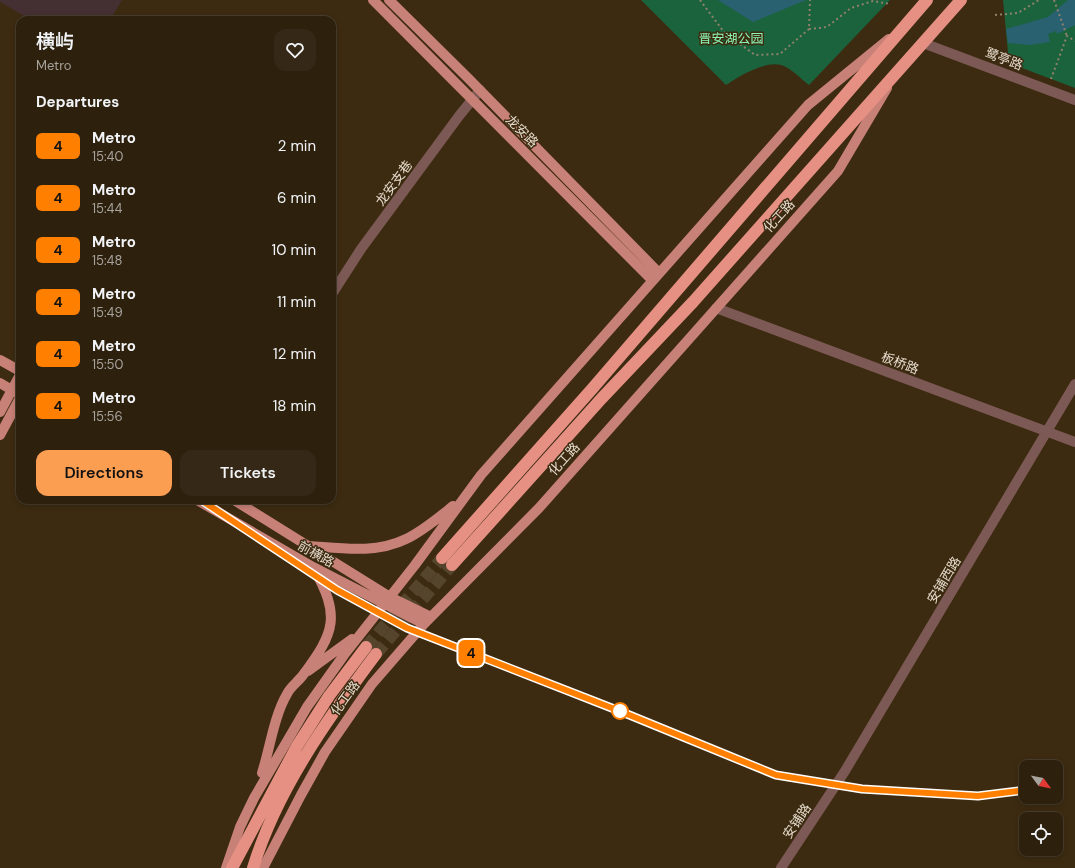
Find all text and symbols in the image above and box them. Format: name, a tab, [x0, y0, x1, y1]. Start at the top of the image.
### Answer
text: 横屿	[36, 29, 74, 54]
button: heart	[274, 29, 316, 71]
park label: 晋安湖公园	[698, 30, 764, 47]
street label: 鹭亭路	[983, 44, 1025, 74]
text: Metro	[36, 57, 71, 74]
text: Departures	[36, 92, 119, 112]
street label: 龙安路	[502, 111, 542, 151]
text: Metro	[92, 128, 136, 148]
text: 2 min	[278, 136, 316, 156]
text: 4	[53, 137, 63, 155]
text: 15:40	[92, 148, 123, 165]
street label: 龙安支巷	[372, 157, 416, 209]
text: Metro	[92, 180, 136, 200]
text: 6 min	[277, 188, 316, 208]
text: 4	[53, 189, 63, 207]
street label: 化工路	[760, 196, 798, 236]
text: 15:44	[92, 200, 122, 217]
text: Metro	[92, 232, 136, 252]
text: 10 min	[271, 240, 316, 260]
text: 4	[53, 241, 63, 259]
text: 15:48	[92, 252, 122, 269]
text: Metro	[92, 284, 136, 304]
text: 11 min	[277, 292, 316, 312]
text: 4	[53, 293, 63, 311]
text: 15:49	[92, 304, 123, 321]
text: Metro	[92, 336, 136, 356]
text: 12 min	[273, 344, 316, 364]
text: 4	[53, 345, 63, 363]
street label: 板桥路	[879, 348, 921, 378]
text: 15:50	[92, 356, 123, 373]
text: Metro	[92, 388, 136, 408]
text: 18 min	[273, 396, 316, 416]
text: 4	[53, 397, 63, 415]
text: 15:56	[92, 408, 123, 425]
street label: 化工路	[545, 439, 583, 479]
button: Directions	[36, 450, 172, 496]
button: Tickets	[180, 450, 316, 496]
street label: 前横路	[295, 537, 337, 571]
street label: 安铺西路	[923, 553, 965, 607]
line badge: 4	[458, 640, 484, 666]
text: 4	[466, 644, 476, 662]
street label: 化工路	[327, 677, 363, 719]
unlabelled marker	[611, 702, 629, 720]
north arrow	[1019, 760, 1063, 804]
map controls	[1019, 760, 1063, 856]
street label: 安铺路	[779, 800, 815, 842]
button: locate	[1019, 812, 1063, 856]

